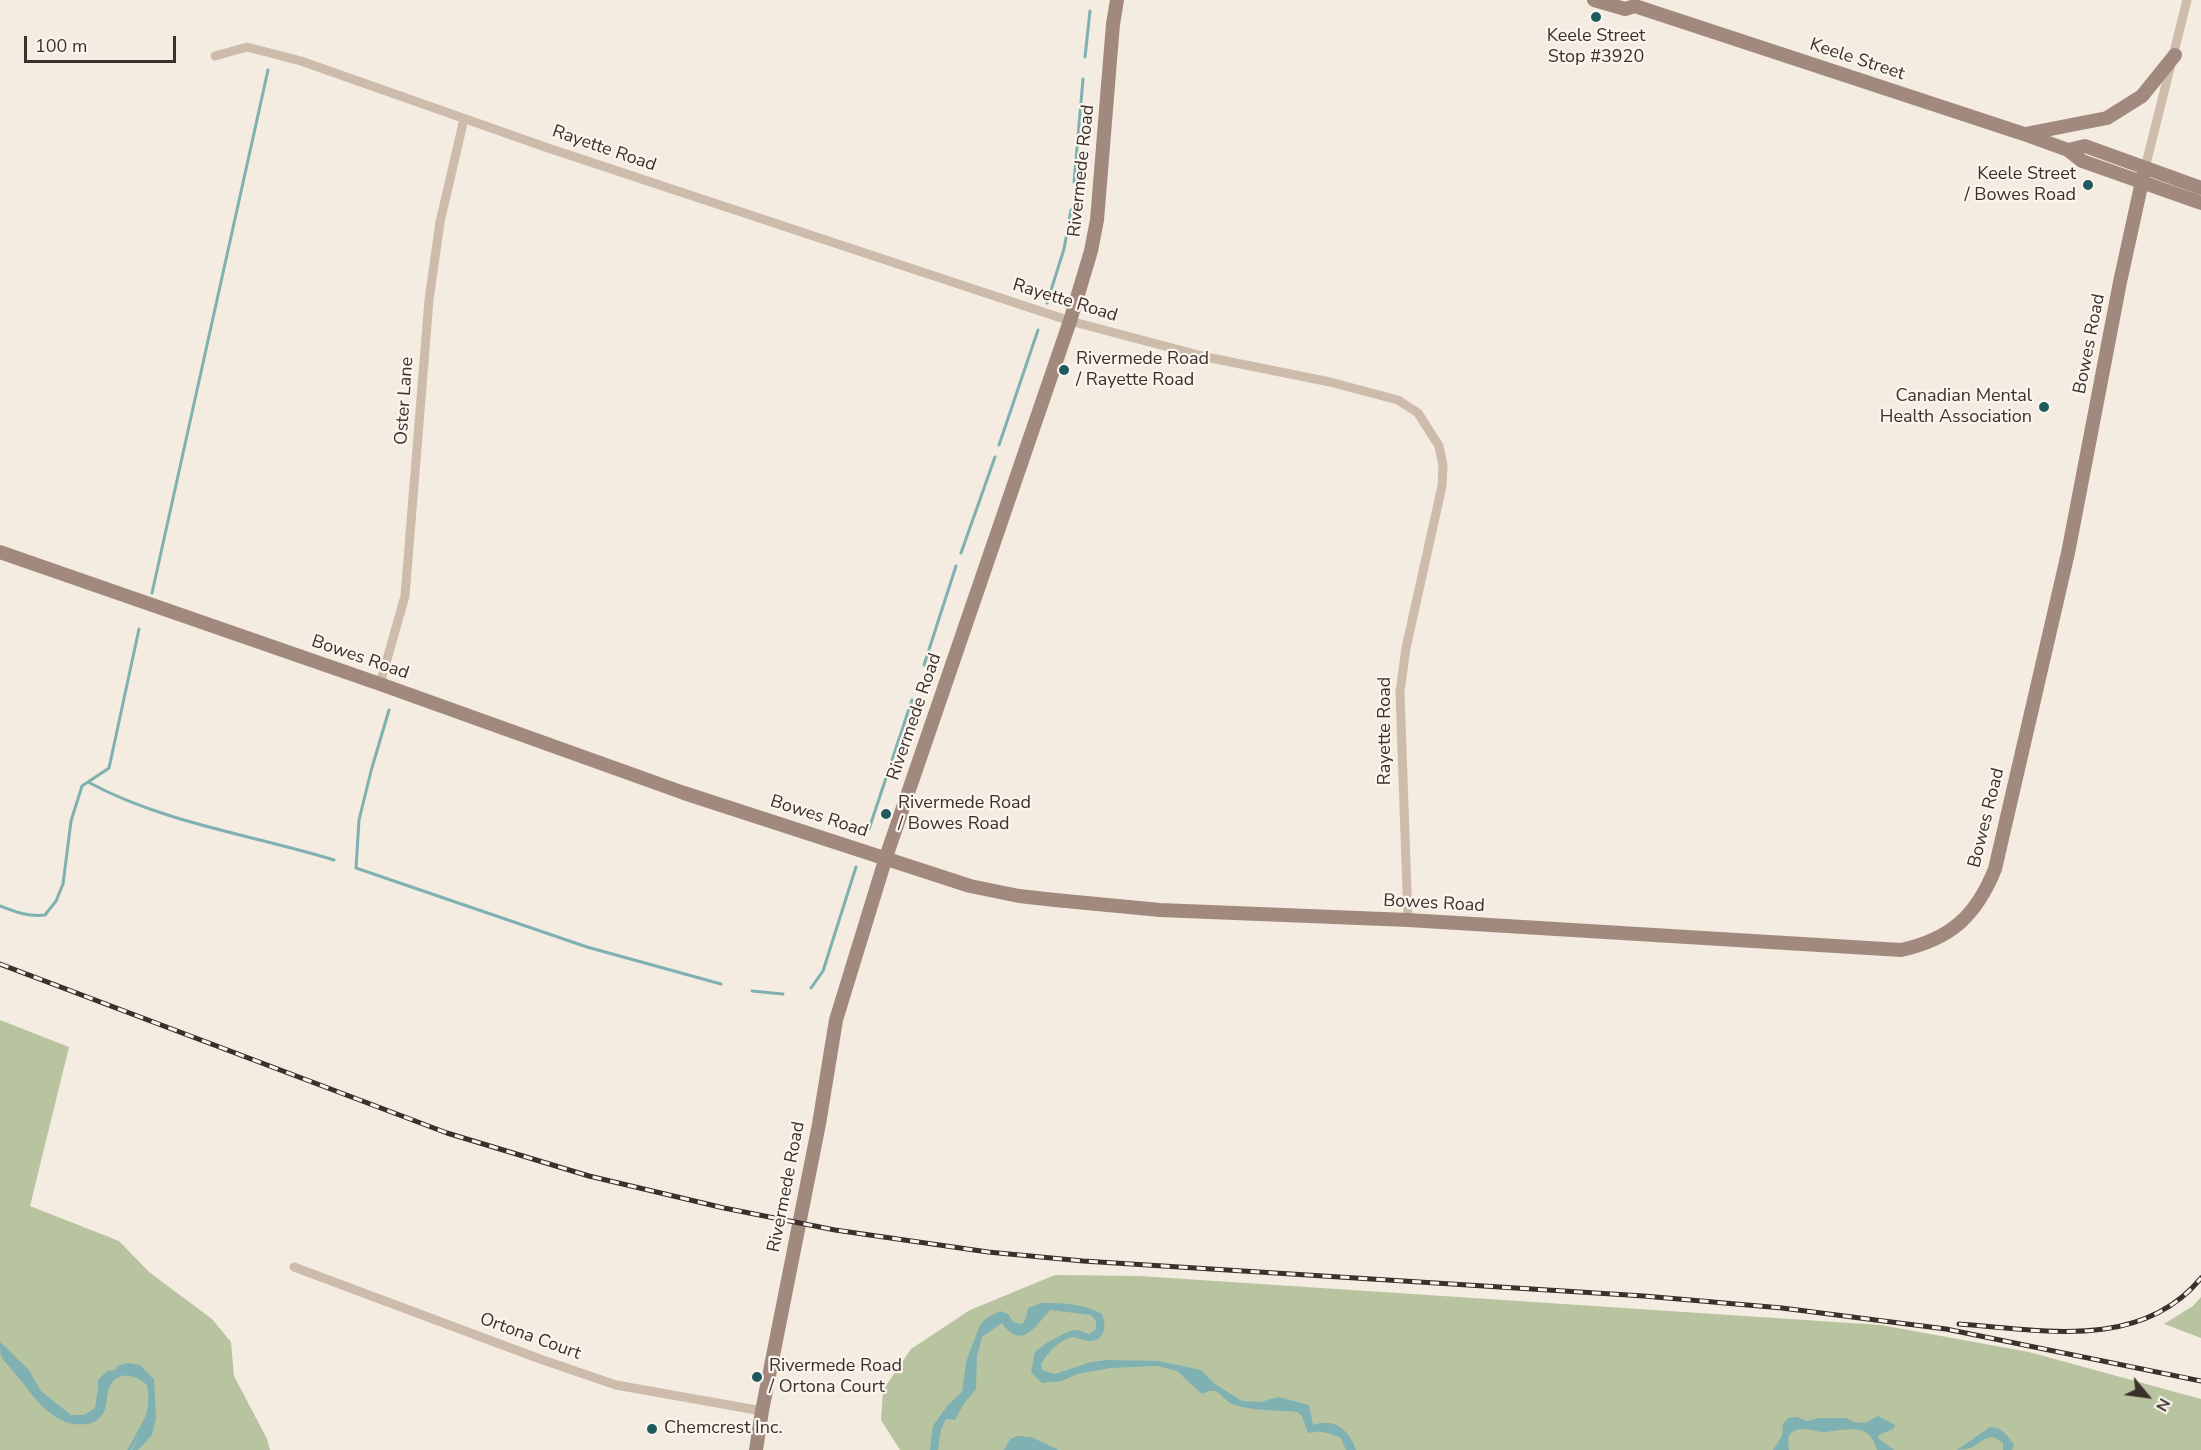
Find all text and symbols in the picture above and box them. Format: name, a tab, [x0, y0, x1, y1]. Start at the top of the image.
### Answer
marker: Keele Street Stop #3920	[1589, 10, 1603, 24]
scale bar	[27, 24, 178, 62]
place label: Keele Street Stop #3920	[1547, 26, 1645, 68]
text: 100 m	[35, 34, 87, 58]
street label: Keele Street	[1807, 34, 1907, 86]
street label: Rivermede Road	[1064, 104, 1100, 238]
street label: Rayette Road	[549, 121, 659, 177]
place label: Keele Street / Bowes Road	[1964, 164, 2076, 207]
marker: Keele Street / Bowes Road	[2081, 178, 2095, 192]
street label: Rayette Road	[1010, 275, 1120, 327]
street label: Bowes Road	[2070, 292, 2110, 396]
place label: Rivermede Road / Rayette Road	[1076, 349, 1209, 392]
street label: Oster Lane	[391, 356, 419, 446]
marker: Rivermede Road / Rayette Road	[1057, 363, 1071, 377]
place label: Canadian Mental Health Association	[1880, 386, 2032, 428]
marker: Canadian Mental Health Association	[2037, 400, 2051, 414]
street label: Bowes Road	[308, 631, 412, 685]
street label: Rivermede Road	[883, 651, 947, 783]
street label: Rayette Road	[1375, 677, 1397, 785]
street label: Bowes Road	[1964, 766, 2010, 870]
street label: Bowes Road	[767, 791, 871, 843]
place label: Rivermede Road / Bowes Road	[898, 793, 1031, 836]
marker: Rivermede Road / Bowes Road	[879, 807, 893, 821]
street label: Bowes Road	[1383, 891, 1485, 917]
street label: Rivermede Road	[764, 1120, 810, 1254]
street label: Ortona Court	[476, 1309, 584, 1365]
place label: Rivermede Road / Ortona Court	[769, 1356, 902, 1398]
north arrow	[2117, 1366, 2177, 1426]
marker: Rivermede Road / Ortona Court	[750, 1370, 764, 1384]
text: N	[2150, 1394, 2175, 1415]
place label: Chemcrest Inc.	[664, 1418, 783, 1440]
marker: Chemcrest Inc.	[645, 1422, 659, 1436]

